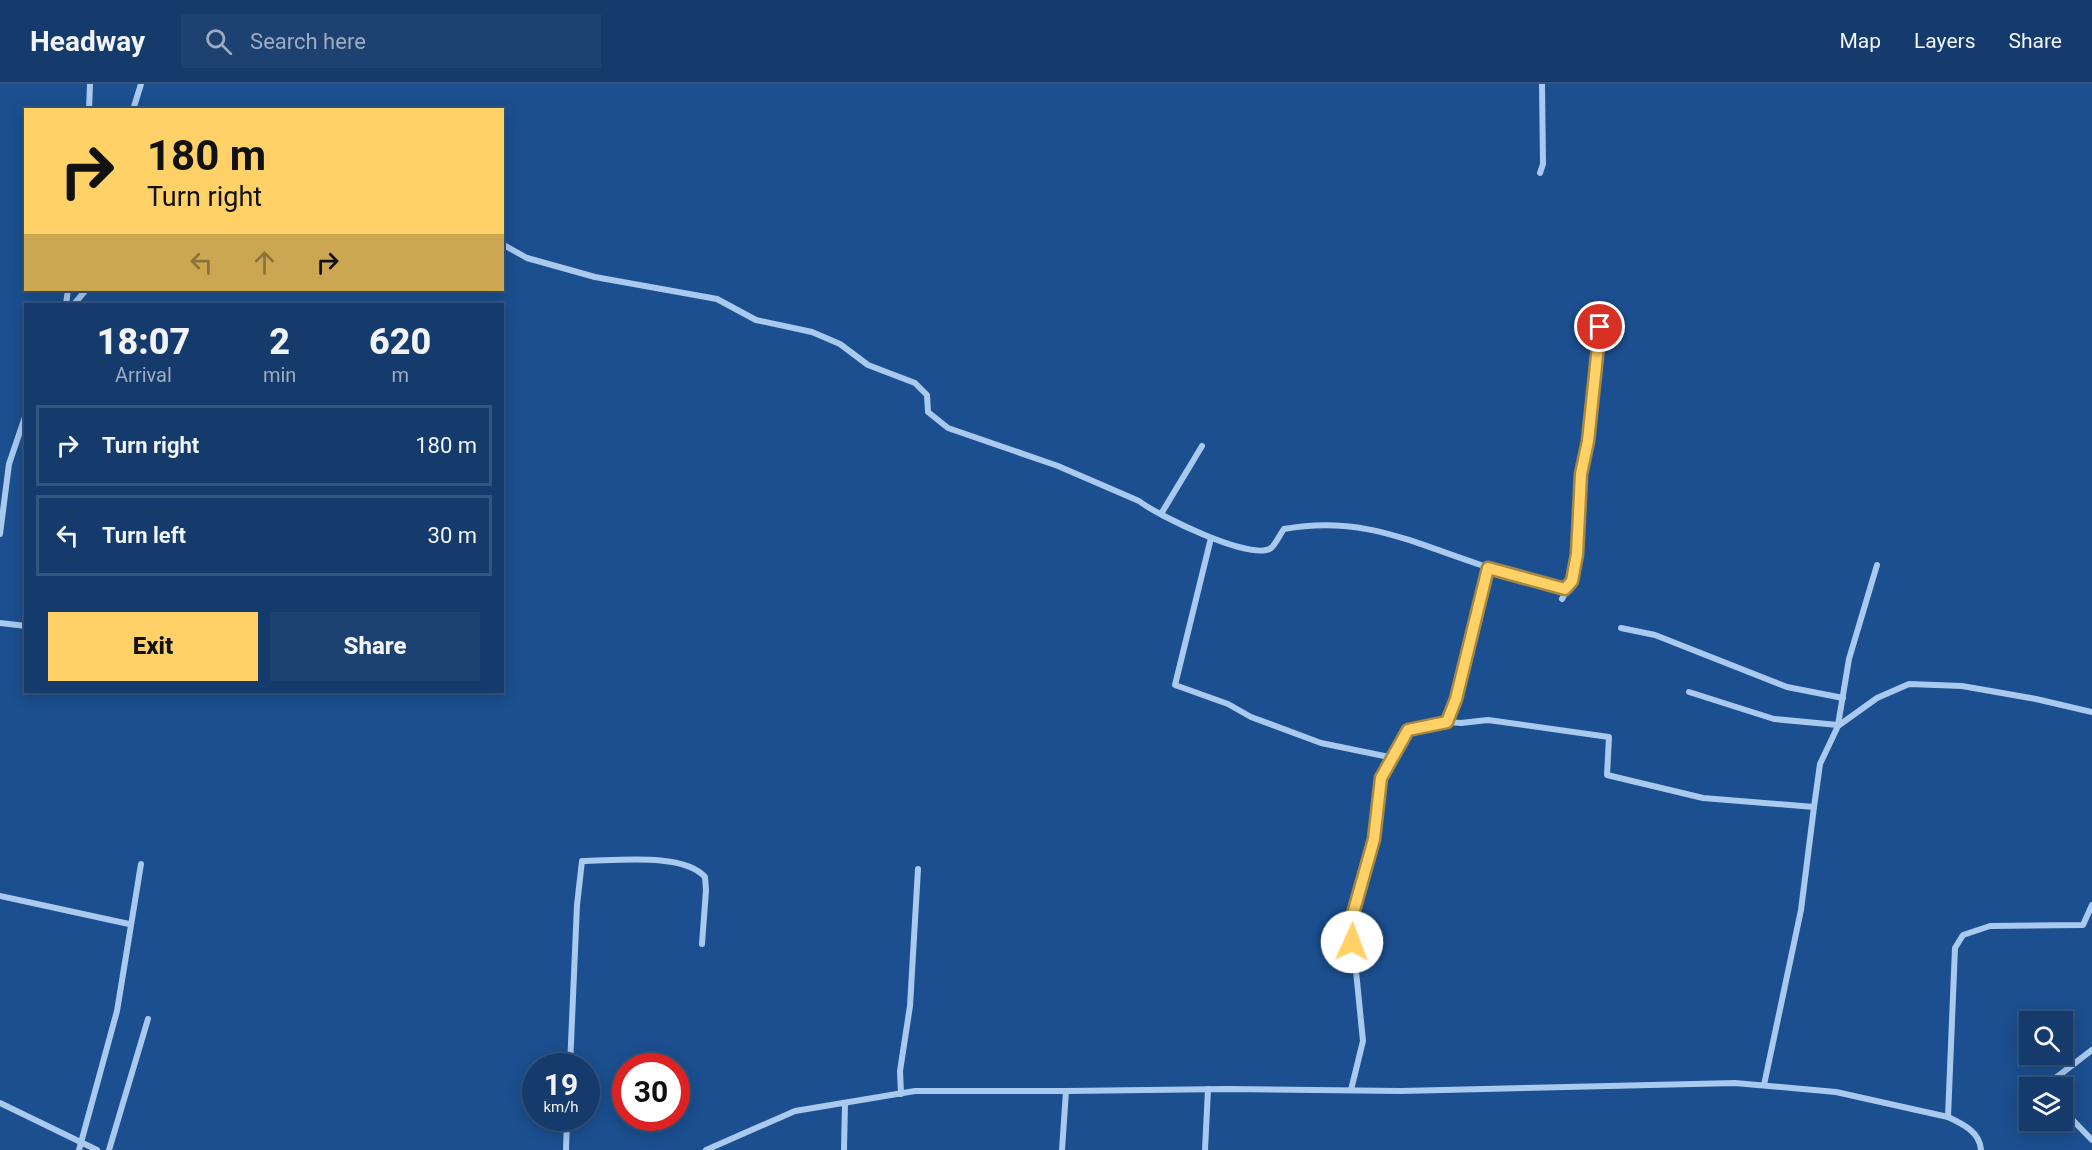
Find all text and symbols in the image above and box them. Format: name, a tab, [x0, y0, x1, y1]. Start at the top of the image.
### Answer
search box	[181, 14, 601, 68]
text: Headway	[30, 25, 145, 58]
icon: search	[202, 25, 235, 58]
text: Search here	[250, 29, 366, 54]
text: Map	[1839, 29, 1881, 53]
text: Layers	[1914, 29, 1975, 53]
text: Share	[2008, 29, 2062, 53]
text: 180 m	[147, 131, 266, 180]
icon: right	[48, 132, 126, 210]
text: Turn right	[147, 181, 262, 213]
icon: left	[185, 246, 218, 279]
icon: ahead	[248, 246, 281, 279]
icon: right	[311, 246, 344, 279]
pin	[1574, 301, 1625, 352]
icon: arrive	[1583, 310, 1616, 343]
text: 18:07	[97, 321, 190, 363]
text: 2	[269, 321, 290, 363]
text: 620	[369, 321, 431, 363]
text: Arrival	[115, 363, 172, 387]
text: min	[263, 363, 296, 387]
text: m	[391, 363, 409, 387]
icon: right	[51, 429, 84, 462]
text: Turn right	[102, 433, 199, 458]
text: 180 m	[415, 433, 477, 458]
icon: left	[51, 519, 84, 552]
text: Turn left	[102, 523, 186, 548]
text: 30 m	[428, 523, 477, 548]
button: Exit	[48, 612, 258, 681]
button: Share	[270, 612, 480, 681]
position arrow	[1320, 910, 1384, 974]
map controls	[2019, 1011, 2073, 1131]
button: search	[2019, 1011, 2073, 1065]
speed limit sign: 30	[612, 1053, 690, 1131]
text: 19	[544, 1067, 578, 1102]
button: layers	[2019, 1077, 2073, 1131]
text: km/h	[543, 1098, 579, 1116]

